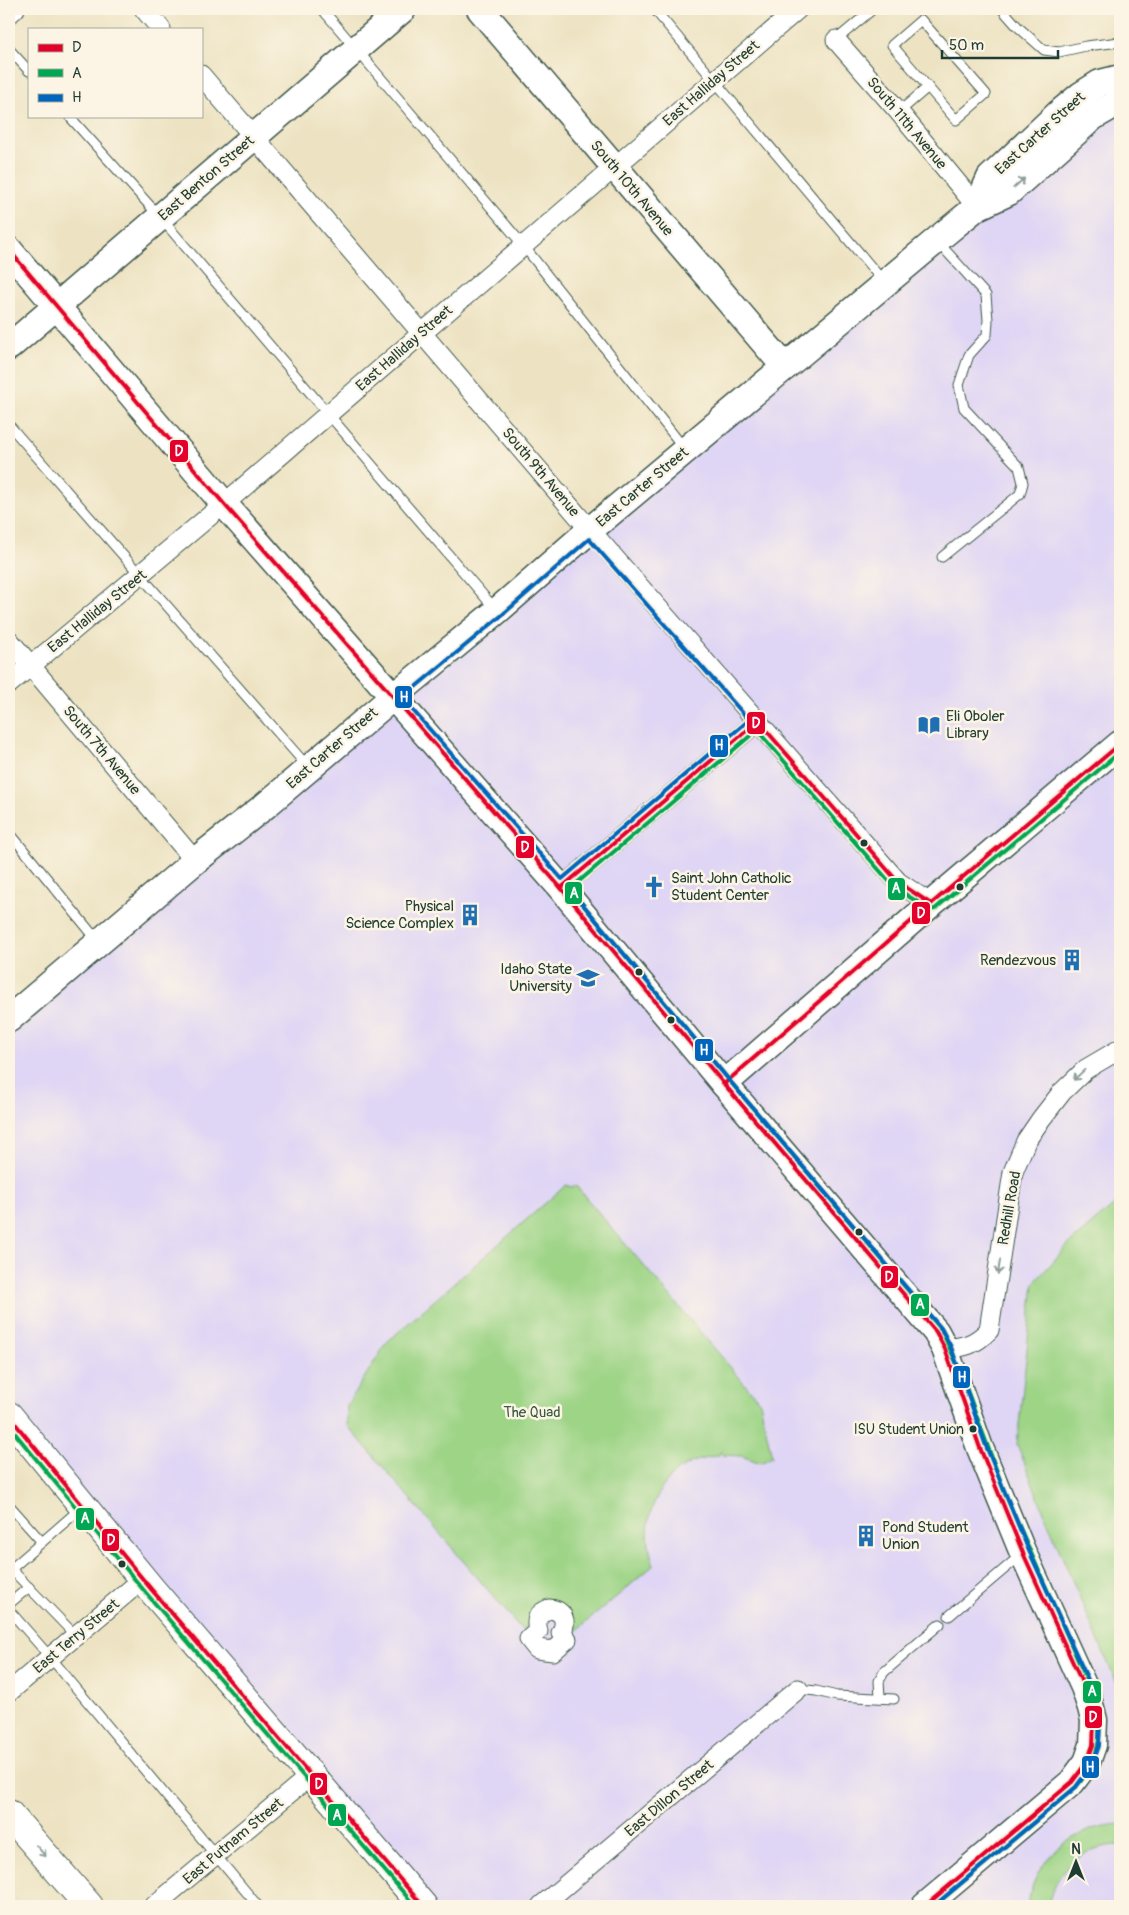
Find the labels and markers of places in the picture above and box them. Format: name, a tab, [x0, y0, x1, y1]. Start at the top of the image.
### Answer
place label: Eli Oboler Library	[946, 707, 1005, 743]
library icon: Eli Oboler Library	[916, 712, 942, 738]
unlabelled marker	[859, 838, 869, 848]
place label: Saint John Catholic Student Center	[671, 869, 792, 905]
church icon: Saint John Catholic Student Center	[641, 874, 667, 900]
unlabelled marker	[955, 882, 965, 892]
place label: Physical Science Complex	[345, 897, 454, 933]
building icon: Physical Science Complex	[457, 902, 483, 928]
building icon: Rendezvous	[1059, 947, 1085, 973]
place label: Rendezvous	[980, 951, 1056, 970]
place label: Idaho State University	[500, 960, 573, 996]
school or university icon: Idaho State University	[575, 965, 601, 991]
unlabelled marker	[634, 967, 644, 977]
unlabelled marker	[666, 1015, 676, 1025]
unlabelled marker	[854, 1227, 864, 1237]
place label: ISU Student Union	[854, 1421, 964, 1438]
marker: ISU Student Union	[968, 1424, 978, 1434]
place label: Pond Student Union	[882, 1518, 970, 1554]
building icon: Pond Student Union	[853, 1523, 879, 1549]
unlabelled marker	[117, 1559, 127, 1569]

